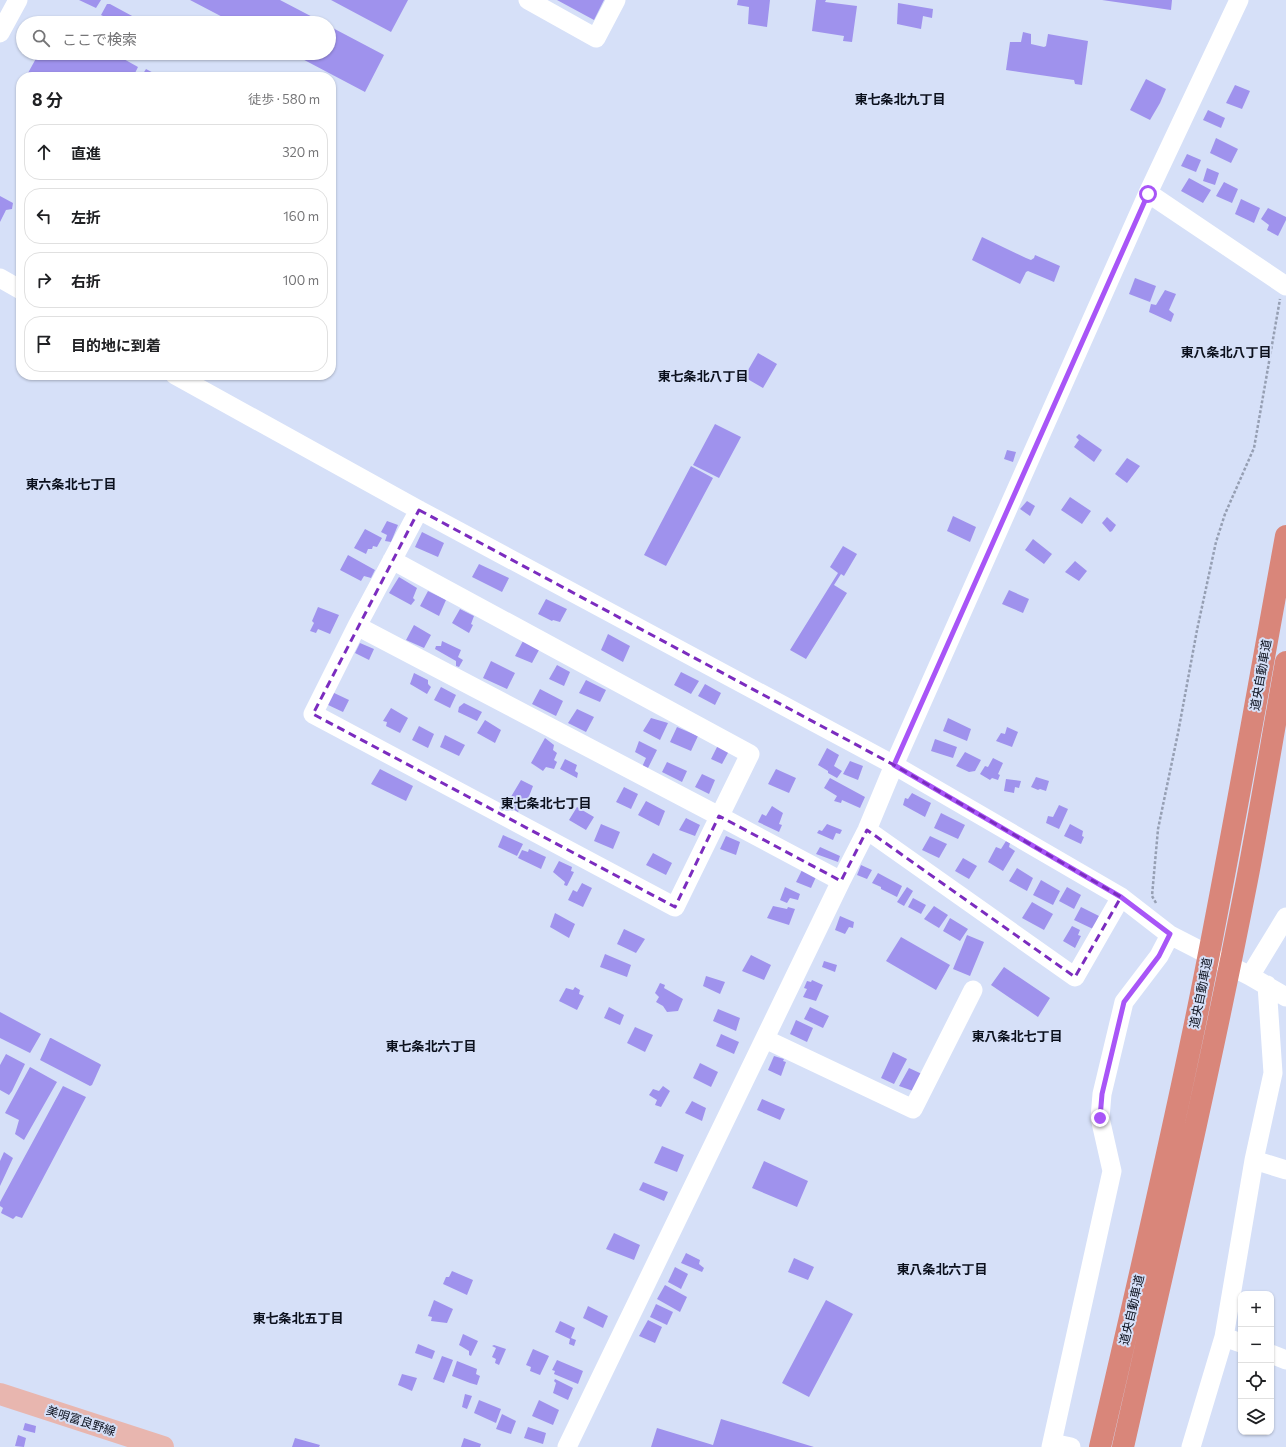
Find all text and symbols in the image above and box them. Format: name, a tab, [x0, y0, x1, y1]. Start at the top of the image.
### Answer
search box	[16, 16, 336, 60]
icon: search	[30, 27, 52, 49]
text: ここで検索	[62, 30, 137, 48]
text: 8 分	[32, 89, 63, 110]
text: 徒歩 · 580 m	[248, 91, 320, 107]
district label: 東七条北九丁目	[854, 91, 946, 107]
icon: ahead	[33, 141, 55, 163]
text: 直進	[71, 144, 101, 162]
text: 320 m	[282, 144, 319, 160]
route start	[1139, 185, 1157, 203]
icon: left	[33, 205, 55, 227]
text: 左折	[71, 208, 101, 226]
text: 160 m	[283, 208, 319, 224]
icon: right	[33, 269, 55, 291]
text: 右折	[71, 272, 101, 290]
text: 100 m	[283, 272, 319, 288]
icon: arrive	[33, 333, 55, 355]
text: 目的地に到着	[71, 336, 161, 354]
district label: 東八条北八丁目	[1180, 344, 1272, 360]
district label: 東七条北八丁目	[657, 368, 749, 384]
district label: 東六条北七丁目	[25, 476, 117, 492]
street label: 道央自動車道	[1247, 638, 1273, 712]
district label: 東七条北七丁目	[500, 795, 592, 811]
street label: 道央自動車道	[1186, 956, 1214, 1029]
district label: 東八条北七丁目	[971, 1028, 1063, 1044]
district label: 東七条北六丁目	[385, 1038, 477, 1054]
route end	[1091, 1109, 1109, 1127]
district label: 東八条北六丁目	[896, 1261, 988, 1277]
street label: 道央自動車道	[1116, 1273, 1146, 1346]
map controls	[1238, 1291, 1274, 1435]
button: +	[1238, 1291, 1274, 1327]
district label: 東七条北五丁目	[252, 1310, 344, 1326]
button: −	[1238, 1327, 1274, 1363]
button: locate	[1238, 1363, 1274, 1399]
button: layers	[1238, 1399, 1274, 1435]
street label: 美唄富良野線	[45, 1402, 118, 1438]

